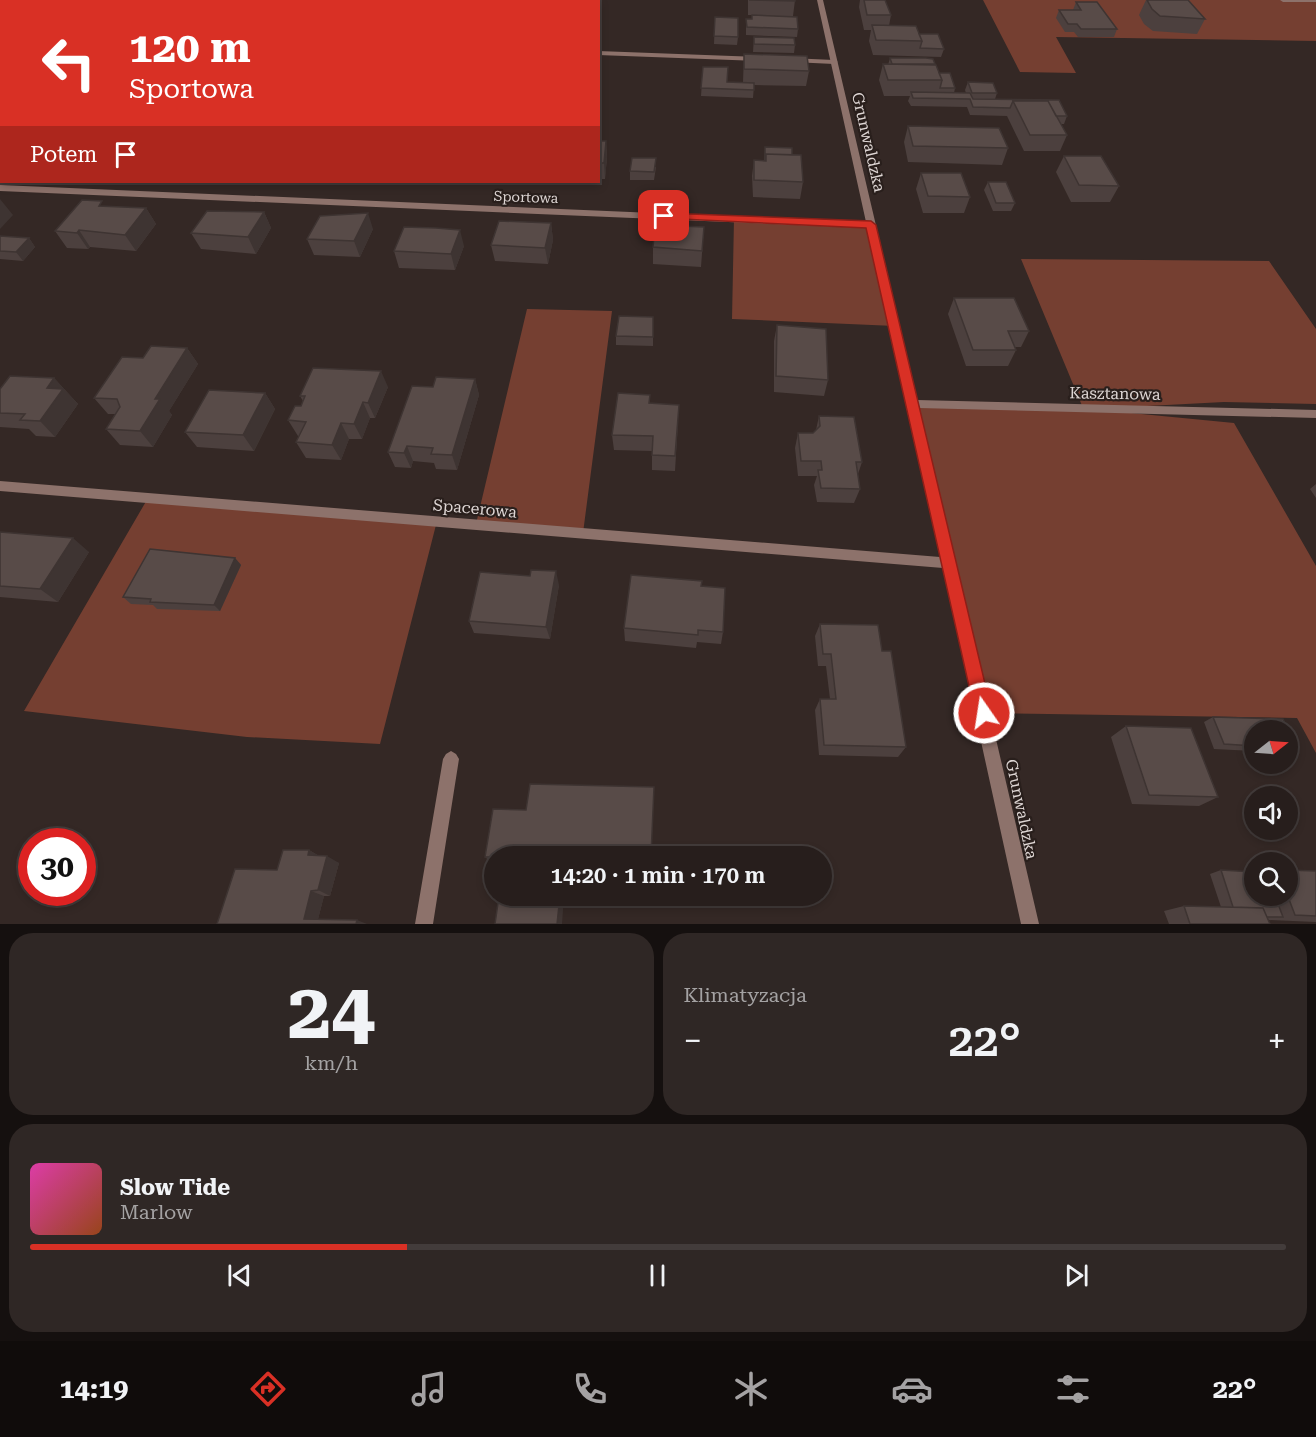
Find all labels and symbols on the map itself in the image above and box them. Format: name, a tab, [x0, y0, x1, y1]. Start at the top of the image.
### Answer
street label: Grunwaldzka	[848, 90, 889, 194]
street label: Sportowa	[493, 188, 559, 206]
pin	[638, 190, 689, 241]
street label: Kasztanowa	[1069, 383, 1161, 404]
street label: Spacerowa	[432, 495, 518, 522]
position arrow	[952, 681, 1016, 745]
north arrow	[1244, 720, 1298, 774]
street label: Grunwaldzka	[1002, 757, 1041, 861]
speed limit sign: 30	[18, 828, 96, 906]

